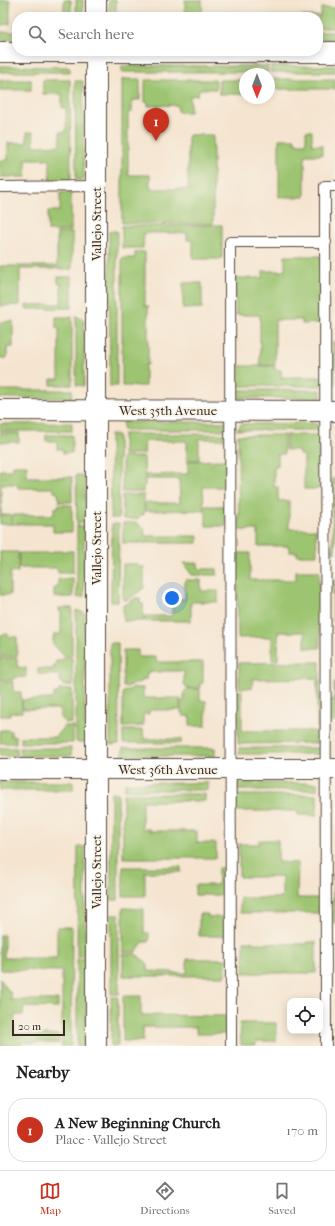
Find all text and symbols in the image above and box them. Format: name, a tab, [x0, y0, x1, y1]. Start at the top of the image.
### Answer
search box	[12, 12, 323, 56]
icon: search	[26, 23, 48, 45]
text: Search here	[58, 25, 134, 43]
north arrow	[239, 68, 275, 104]
pin: 1	[143, 108, 169, 141]
street label: Vallejo Street	[89, 187, 104, 262]
street label: West 35th Avenue	[118, 403, 218, 418]
street label: Vallejo Street	[89, 511, 104, 586]
your location	[162, 588, 182, 608]
street label: West 36th Avenue	[117, 762, 218, 777]
street label: Vallejo Street	[89, 835, 104, 910]
map controls	[287, 998, 323, 1034]
button: locate	[287, 998, 323, 1034]
scale bar	[12, 1018, 65, 1037]
text: 20 m	[18, 1020, 41, 1033]
text: Nearby	[16, 1062, 70, 1082]
text: A New Beginning Church	[55, 1114, 220, 1132]
text: 1	[28, 1123, 32, 1138]
text: 170 m	[286, 1123, 318, 1138]
text: Place · Vallejo Street	[55, 1132, 167, 1147]
tab: Map	[39, 1180, 61, 1217]
tab: Directions	[140, 1180, 190, 1217]
tab: Saved	[268, 1180, 296, 1217]

